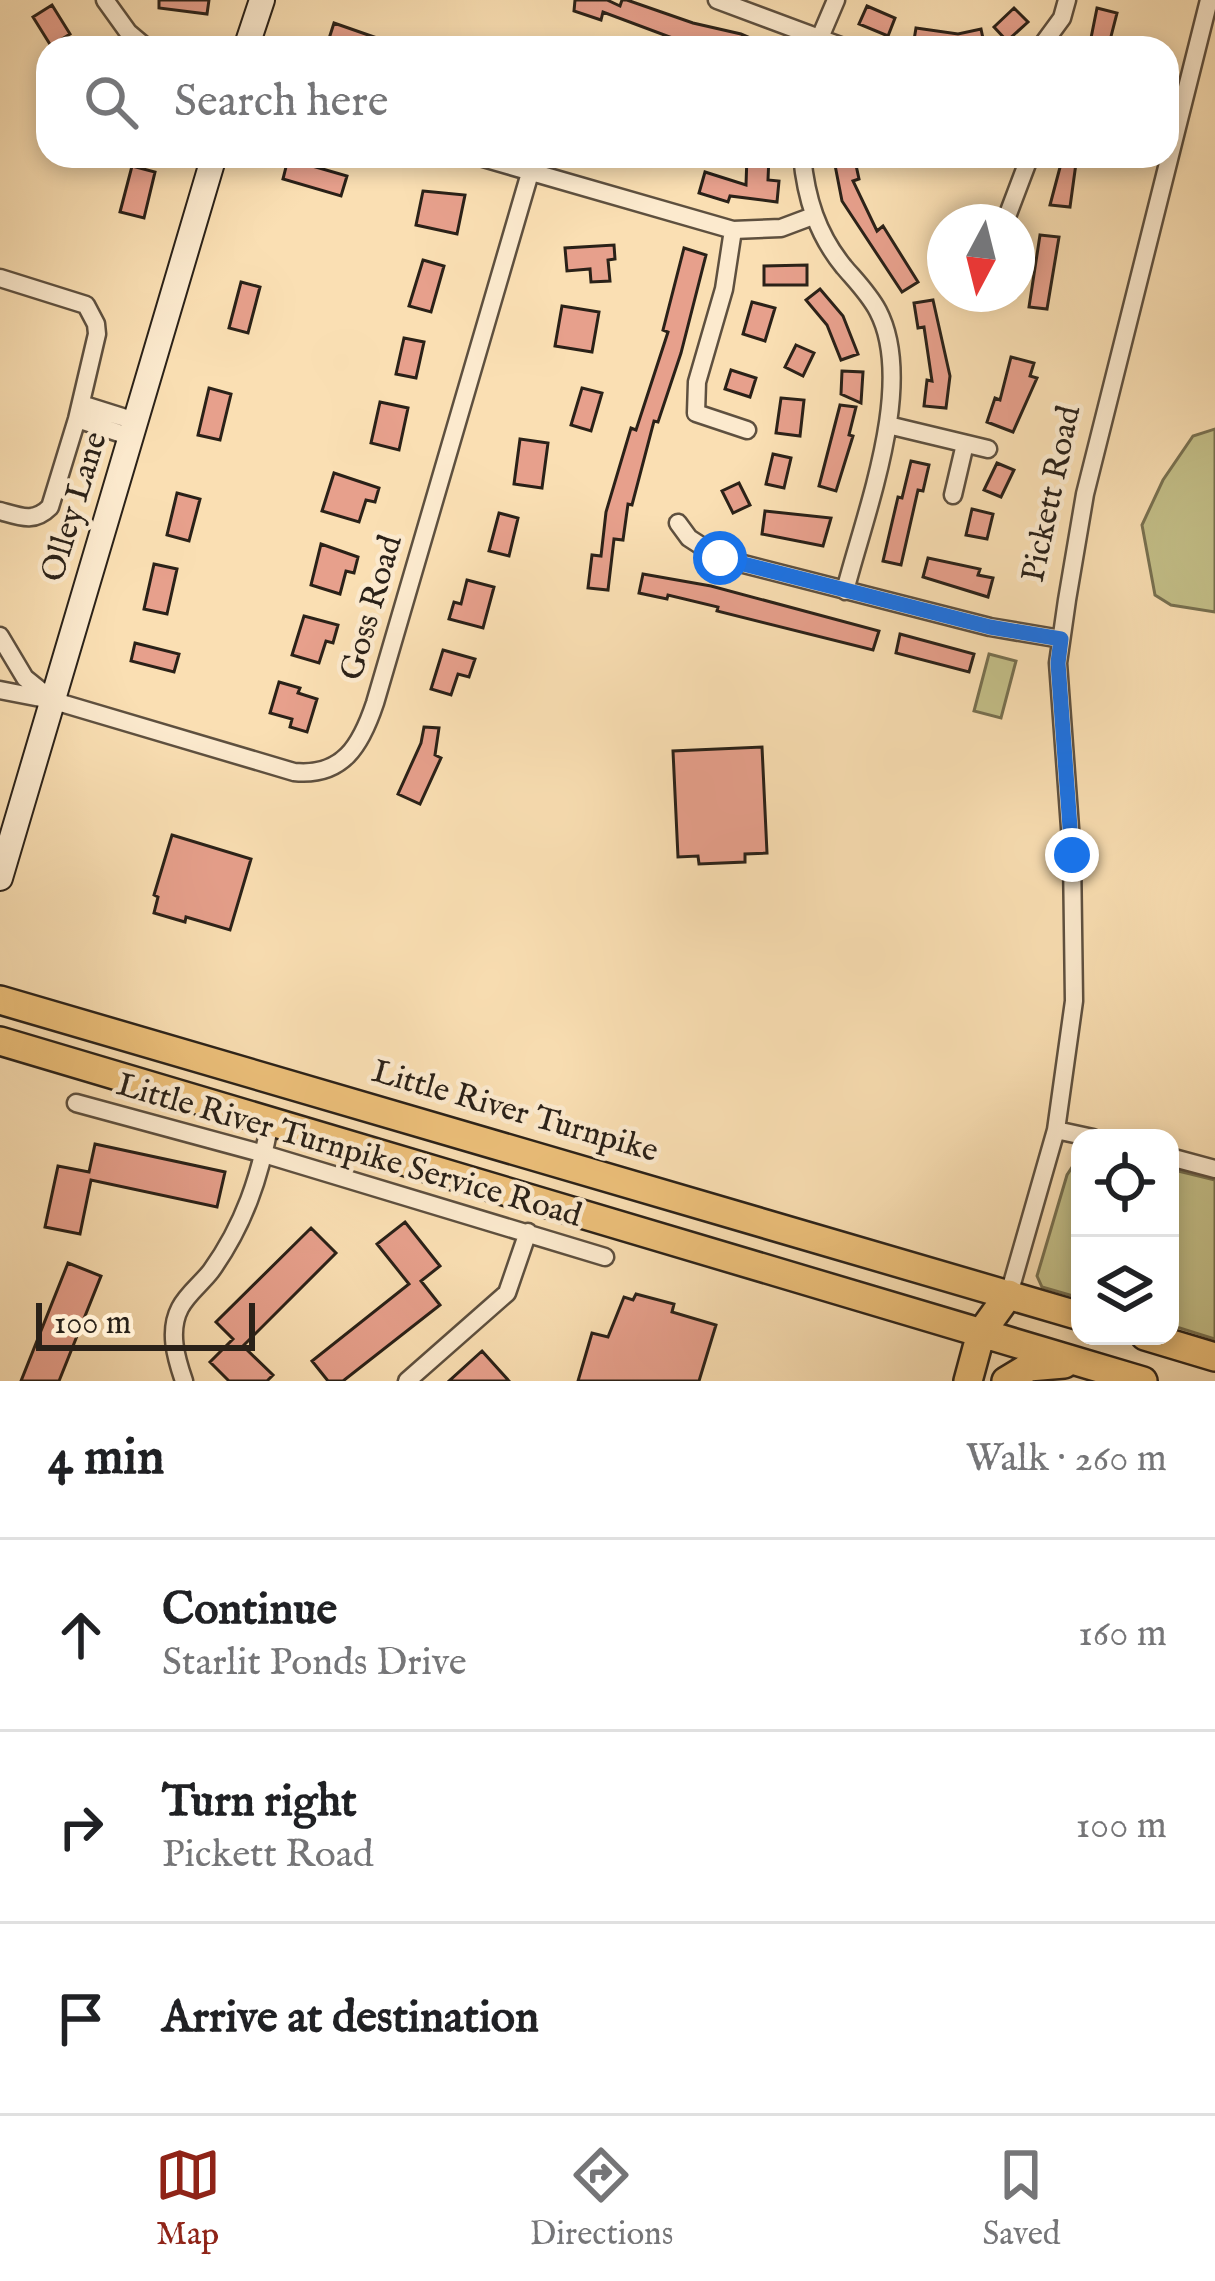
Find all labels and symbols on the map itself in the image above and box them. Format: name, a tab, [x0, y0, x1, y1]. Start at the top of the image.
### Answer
north arrow	[927, 204, 1035, 312]
street label: Pickett Road	[1013, 402, 1091, 586]
street label: Olley Lane	[32, 427, 118, 587]
street label: Goss Road	[331, 530, 413, 685]
route start	[693, 531, 747, 585]
route end	[1045, 828, 1099, 882]
street label: Little River Turnpike	[367, 1051, 663, 1173]
street label: Little River Turnpike Service Road	[112, 1064, 587, 1238]
scale bar	[36, 1297, 255, 1350]

